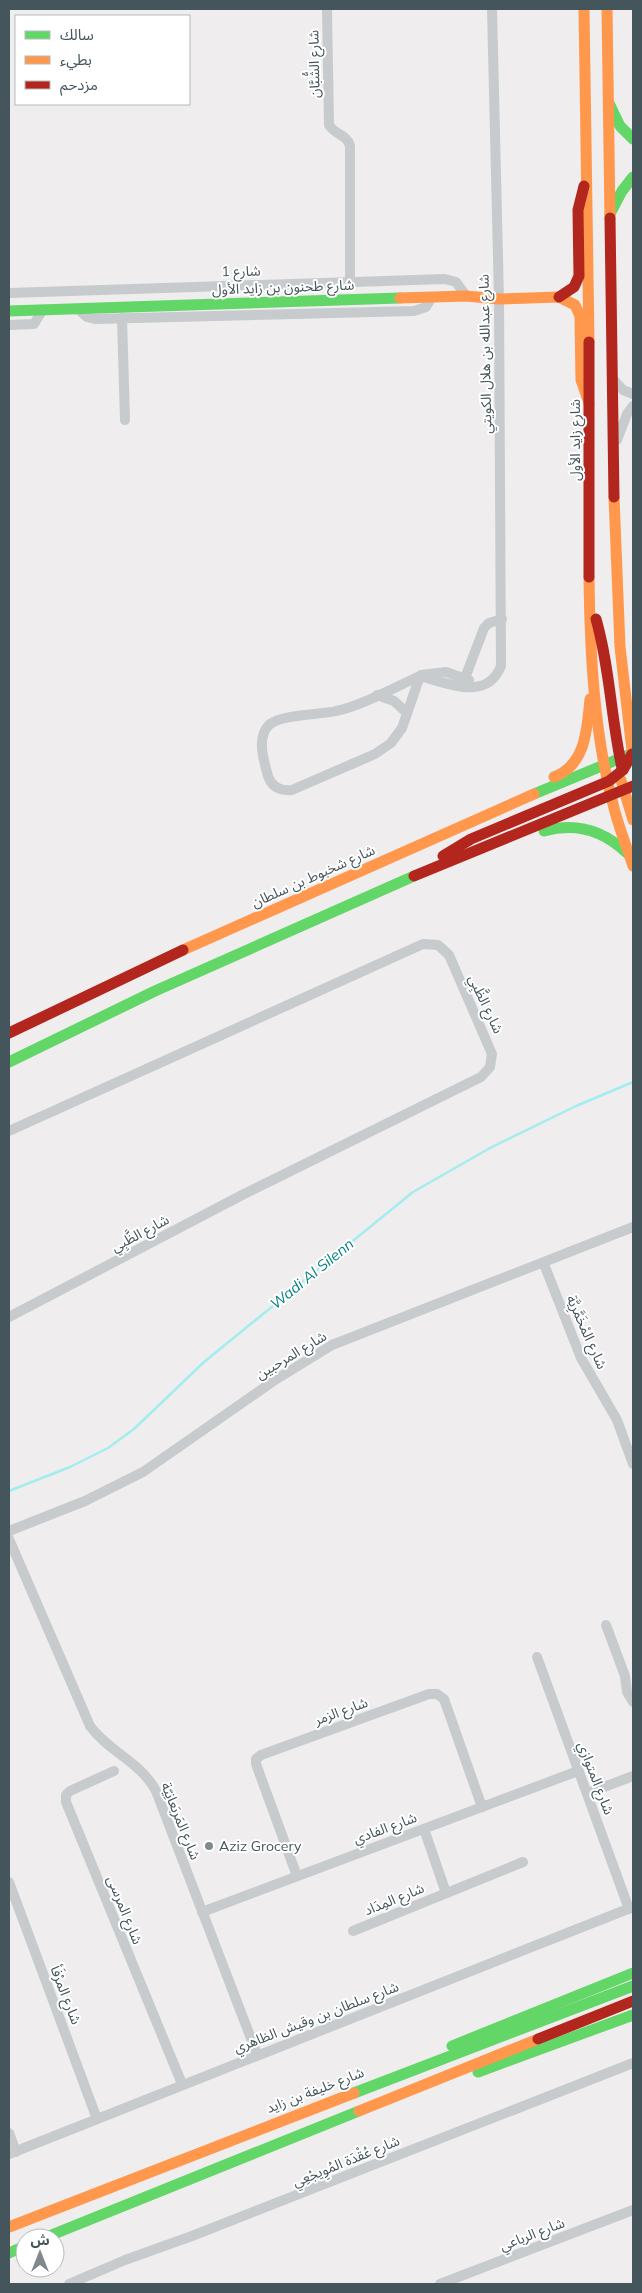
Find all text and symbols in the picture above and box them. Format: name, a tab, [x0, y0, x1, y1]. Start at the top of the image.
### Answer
legend	[15, 15, 190, 105]
text: سالك	[60, 25, 94, 44]
street label: شارع الشُّبَّان	[301, 30, 326, 98]
text: بطيء	[60, 50, 92, 71]
text: مزدحم	[60, 75, 98, 96]
street label: شارع 1	[221, 262, 261, 282]
street label: شارع عبدالله بن هلال الكويتي	[475, 274, 498, 434]
street label: شارع طحنون بن زايد الأول	[211, 276, 355, 300]
street label: شارع زايد الأول	[566, 399, 586, 481]
street label: شارع شخبوط بن سلطان	[248, 841, 378, 913]
street label: شارع الظَّبِي	[462, 971, 509, 1037]
street label: شارع الظَّبِي	[107, 1209, 173, 1258]
water label: Wadi Al Silenn	[266, 1234, 357, 1313]
street label: شارع المْخَمَّرِيَّة	[561, 1292, 611, 1373]
street label: شارع المرحبين	[252, 1327, 331, 1385]
street label: شارع الزمر	[311, 1693, 371, 1731]
street label: شارع المتوازي	[572, 1739, 618, 1818]
street label: شارع المَربَعانِيّة	[155, 1780, 205, 1863]
street label: شارع الفادي	[351, 1808, 420, 1850]
place label: Aziz Grocery	[219, 1837, 302, 1855]
marker: Aziz Grocery	[203, 1840, 215, 1852]
street label: شارع المرسى	[101, 1873, 147, 1948]
street label: شارع المِدَاد	[361, 1879, 428, 1921]
street label: شارع المرْفَأ	[45, 1963, 86, 2028]
street label: شارع سلطان بن وقيش الظاهري	[231, 1977, 402, 2059]
street label: شارع خليفة بن زايد	[264, 2063, 367, 2119]
street label: شارع عُقْدَة المُوِيجْعِي	[290, 2131, 403, 2193]
street label: شارع الرباعي	[497, 2213, 568, 2257]
north arrow	[15, 2228, 65, 2278]
text: ش	[30, 2231, 50, 2249]

